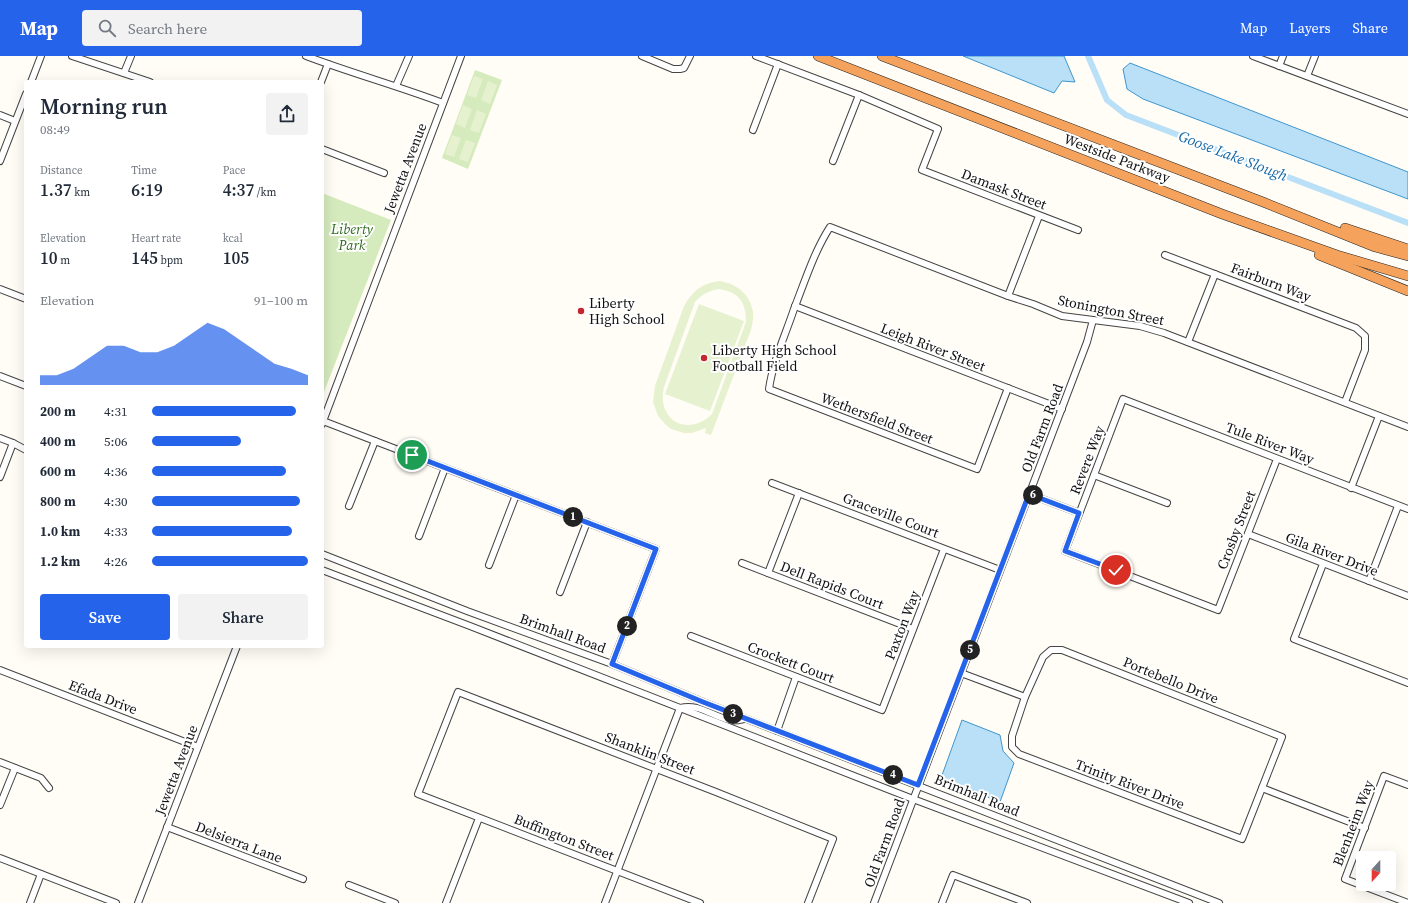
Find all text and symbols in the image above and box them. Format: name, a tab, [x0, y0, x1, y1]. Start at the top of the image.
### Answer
search box	[82, 10, 362, 46]
text: Map	[20, 15, 58, 41]
icon: search	[96, 17, 118, 39]
text: Search here	[128, 18, 207, 39]
text: Map	[1240, 18, 1267, 38]
text: Layers	[1289, 18, 1331, 38]
text: Share	[1353, 18, 1388, 38]
text: Morning run	[40, 91, 168, 121]
button: share	[266, 93, 308, 135]
street label: Jewetta Avenue	[378, 120, 431, 217]
text: 08:49	[40, 121, 70, 138]
water label: Goose Lake Slough	[1176, 125, 1291, 186]
street label: Westside Parkway	[1061, 129, 1174, 188]
text: Distance	[40, 163, 83, 178]
text: Time	[131, 163, 157, 178]
text: Pace	[223, 163, 246, 178]
street label: Damask Street	[959, 164, 1050, 215]
text: 1.37	[40, 178, 72, 202]
text: 6:19	[131, 178, 163, 202]
text: 4:37	[223, 178, 254, 202]
text: km	[72, 185, 90, 200]
text: /km	[254, 185, 276, 200]
park label: Liberty Park	[330, 219, 373, 255]
text: Elevation	[40, 231, 86, 246]
text: Heart rate	[131, 231, 181, 246]
text: kcal	[223, 231, 243, 246]
text: 10	[40, 246, 58, 270]
text: 145	[131, 246, 158, 270]
text: 105	[223, 246, 249, 270]
text: m	[58, 253, 70, 268]
text: bpm	[158, 253, 183, 268]
street label: Fairburn Way	[1228, 258, 1315, 307]
street label: Stonington Street	[1056, 290, 1166, 330]
text: Elevation	[40, 292, 94, 309]
text: 91–100 m	[254, 292, 308, 309]
place label: Liberty High School	[589, 293, 665, 329]
marker: Liberty High School	[576, 306, 586, 316]
street label: Leigh River Street	[878, 318, 989, 376]
place label: Liberty High School Football Field	[712, 340, 837, 376]
marker: Liberty High School Football Field	[699, 353, 709, 363]
street label: Old Farm Road	[1016, 381, 1068, 475]
street label: Wethersfield Street	[818, 387, 936, 449]
text: 200 m	[40, 403, 76, 420]
text: 4:31	[104, 403, 127, 420]
street label: Tule River Way	[1223, 417, 1318, 469]
street label: Revere Way	[1065, 422, 1110, 497]
text: 400 m	[40, 433, 76, 450]
text: 5:06	[104, 433, 127, 450]
pin	[395, 438, 429, 472]
icon: arrive	[401, 444, 423, 466]
text: 600 m	[40, 463, 76, 480]
text: 4:36	[104, 463, 127, 480]
pin: 6	[1023, 485, 1043, 505]
street label: Graceville Court	[840, 487, 942, 543]
text: 6	[1030, 487, 1036, 502]
street label: Crosby Street	[1212, 487, 1260, 572]
text: 800 m	[40, 493, 76, 510]
text: 4:30	[104, 493, 127, 510]
pin: 1	[563, 507, 583, 527]
text: 1	[570, 509, 576, 524]
text: 1.0 km	[40, 523, 80, 540]
text: 4:33	[104, 523, 127, 540]
street label: Gila River Drive	[1283, 527, 1381, 581]
text: 1.2 km	[40, 553, 80, 570]
text: 4:26	[104, 553, 127, 570]
pin	[1099, 553, 1133, 587]
street label: Dell Rapids Court	[777, 556, 887, 614]
icon: check	[1105, 559, 1127, 581]
street label: Paxton Way	[880, 587, 925, 663]
button: Save	[40, 594, 170, 640]
button: Share	[178, 594, 308, 640]
street label: Brimhall Road	[517, 608, 609, 658]
pin: 2	[617, 616, 637, 636]
text: 2	[624, 618, 630, 633]
street label: Crockett Court	[745, 636, 838, 688]
pin: 5	[960, 640, 980, 660]
text: 5	[967, 642, 973, 657]
street label: Portebello Drive	[1120, 652, 1222, 708]
street label: Efada Drive	[66, 675, 140, 719]
pin: 3	[723, 704, 743, 724]
text: 3	[730, 706, 736, 721]
street label: Jewetta Avenue	[149, 722, 202, 819]
street label: Shanklin Street	[602, 727, 698, 780]
street label: Trinity River Drive	[1072, 754, 1188, 814]
pin: 4	[883, 765, 903, 785]
text: 4	[890, 767, 896, 782]
street label: Brimhall Road	[931, 769, 1023, 821]
street label: Blenheim Way	[1327, 777, 1379, 869]
street label: Old Farm Road	[859, 796, 909, 890]
street label: Buffington Street	[511, 809, 617, 865]
street label: Delsierra Lane	[193, 816, 285, 868]
north arrow	[1356, 851, 1396, 891]
map controls	[1356, 851, 1396, 891]

